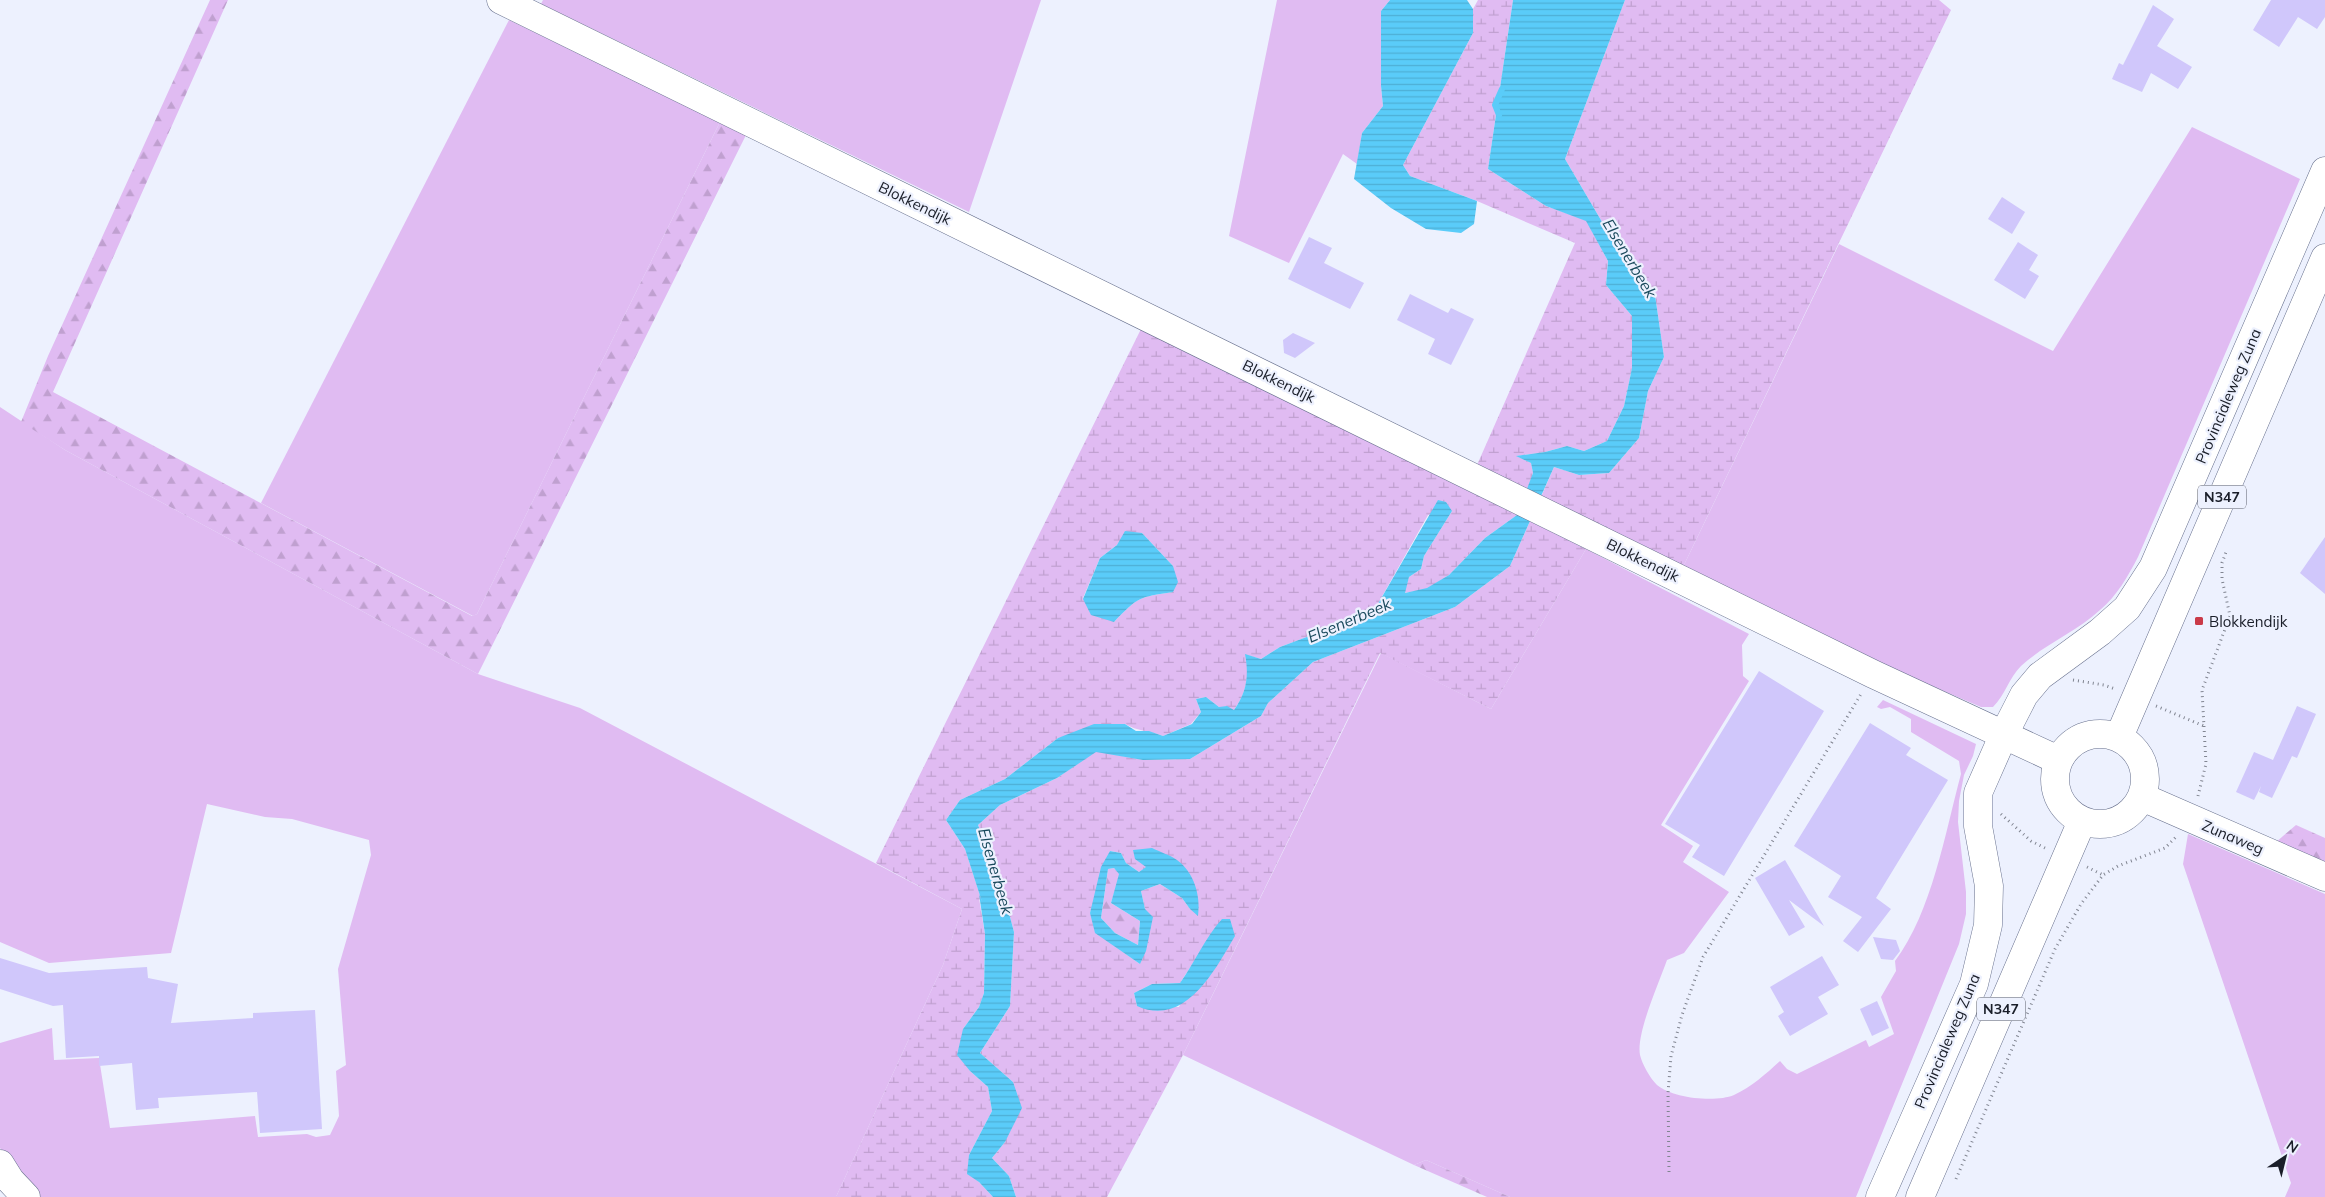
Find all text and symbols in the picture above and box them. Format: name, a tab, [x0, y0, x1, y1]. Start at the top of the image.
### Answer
street label: Blokkendijk	[876, 177, 955, 229]
water label: Elsenerbeek	[1599, 215, 1662, 302]
street label: Provincialeweg Zuna	[2191, 326, 2265, 466]
street label: Blokkendijk	[1240, 355, 1319, 407]
road number: N347	[2198, 486, 2246, 508]
street label: Blokkendijk	[1604, 534, 1683, 586]
water label: Elsenerbeek	[1304, 593, 1395, 647]
place label: Blokkendijk	[2209, 612, 2288, 631]
marker: Blokkendijk	[2193, 615, 2205, 627]
street label: Zunaweg	[2199, 815, 2267, 859]
water label: Elsenerbeek	[974, 825, 1018, 917]
street label: Provincialeweg Zuna	[1910, 971, 1984, 1111]
road number: N347	[1977, 998, 2025, 1021]
north arrow	[2260, 1132, 2310, 1182]
text: N	[2283, 1136, 2302, 1157]

